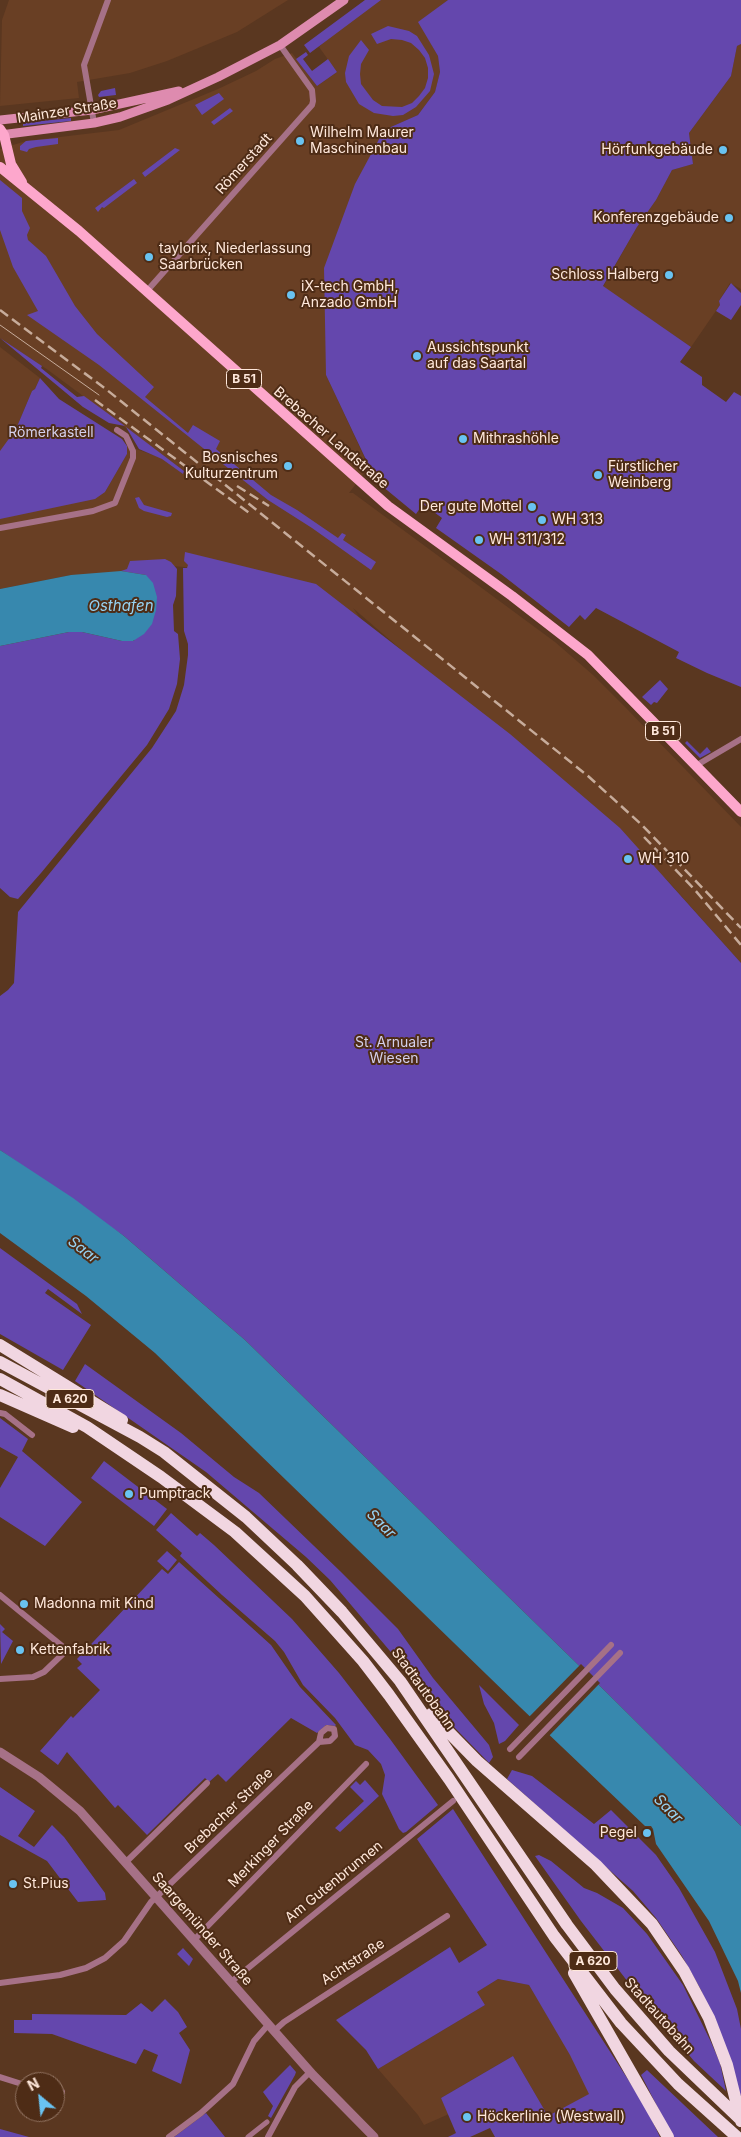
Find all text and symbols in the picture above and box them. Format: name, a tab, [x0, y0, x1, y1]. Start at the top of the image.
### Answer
street label: Mainzer Straße	[16, 95, 118, 127]
place label: Wilhelm Maurer Maschinenbau	[310, 125, 414, 158]
street label: Römerstadt	[212, 130, 276, 198]
marker: Wilhelm Maurer Maschinenbau	[294, 135, 306, 147]
place label: Hörfunkgebäude	[601, 142, 713, 158]
marker: Hörfunkgebäude	[717, 144, 729, 156]
place label: Konferenzgebäude	[593, 210, 719, 226]
marker: Konferenzgebäude	[723, 212, 735, 224]
place label: taylorix, Niederlassung Saarbrücken	[159, 241, 311, 274]
marker: taylorix, Niederlassung Saarbrücken	[143, 251, 155, 263]
place label: Schloss Halberg	[551, 267, 659, 283]
marker: Schloss Halberg	[663, 269, 675, 281]
place label: iX-tech GmbH, Anzado GmbH	[301, 279, 398, 312]
marker: iX-tech GmbH, Anzado GmbH	[285, 289, 297, 301]
place label: Aussichtspunkt auf das Saartal	[427, 340, 529, 372]
marker: Aussichtspunkt auf das Saartal	[411, 350, 423, 362]
road number: B 51	[226, 369, 262, 388]
street label: Brebacher Landstraße	[270, 383, 392, 493]
park label: Römerkastell	[8, 425, 94, 441]
place label: Mithrashöhle	[473, 431, 559, 447]
marker: Mithrashöhle	[457, 433, 469, 445]
place label: Bosnisches Kulturzentrum	[185, 450, 278, 482]
place label: Fürstlicher Weinberg	[608, 459, 678, 492]
marker: Bosnisches Kulturzentrum	[282, 460, 294, 472]
marker: Fürstlicher Weinberg	[592, 469, 604, 481]
place label: Der gute Mottel	[420, 499, 522, 515]
marker: Der gute Mottel	[526, 501, 538, 513]
place label: WH 313	[552, 512, 603, 528]
marker: WH 313	[536, 514, 548, 526]
place label: WH 311/312	[489, 532, 565, 548]
marker: WH 311/312	[473, 534, 485, 546]
water label: Osthafen	[88, 597, 154, 615]
road number: B 51	[646, 721, 680, 740]
place label: WH 310	[638, 851, 689, 867]
marker: WH 310	[622, 853, 634, 865]
park label: St. Arnualer Wiesen	[355, 1035, 433, 1068]
water label: Saar	[64, 1233, 102, 1267]
road number: A 620	[46, 1390, 94, 1408]
place label: Pumptrack	[139, 1486, 210, 1502]
marker: Pumptrack	[123, 1488, 135, 1500]
water label: Saar	[363, 1506, 399, 1542]
place label: Madonna mit Kind	[34, 1596, 154, 1612]
marker: Madonna mit Kind	[18, 1598, 30, 1610]
place label: Kettenfabrik	[30, 1642, 110, 1658]
marker: Kettenfabrik	[14, 1644, 26, 1656]
street label: Stadtautobahn	[388, 1645, 458, 1733]
street label: Brebacher Straße	[181, 1765, 277, 1857]
water label: Saar	[650, 1791, 686, 1827]
street label: Merkinger Straße	[225, 1797, 317, 1891]
place label: Pegel	[600, 1825, 637, 1841]
marker: Pegel	[641, 1827, 653, 1839]
street label: Am Gutenbrunnen	[282, 1838, 386, 1926]
street label: Saargemünder Straße	[148, 1869, 256, 1989]
place label: St.Pius	[23, 1876, 69, 1892]
marker: St.Pius	[7, 1878, 19, 1890]
street label: Achtstraße	[318, 1935, 388, 1989]
road number: A 620	[569, 1952, 617, 1970]
street label: Stadtautobahn	[620, 1974, 698, 2058]
north arrow	[15, 2072, 65, 2122]
text: N	[24, 2074, 42, 2094]
place label: Höckerlinie (Westwall)	[477, 2109, 625, 2125]
marker: Höckerlinie (Westwall)	[461, 2111, 473, 2123]

